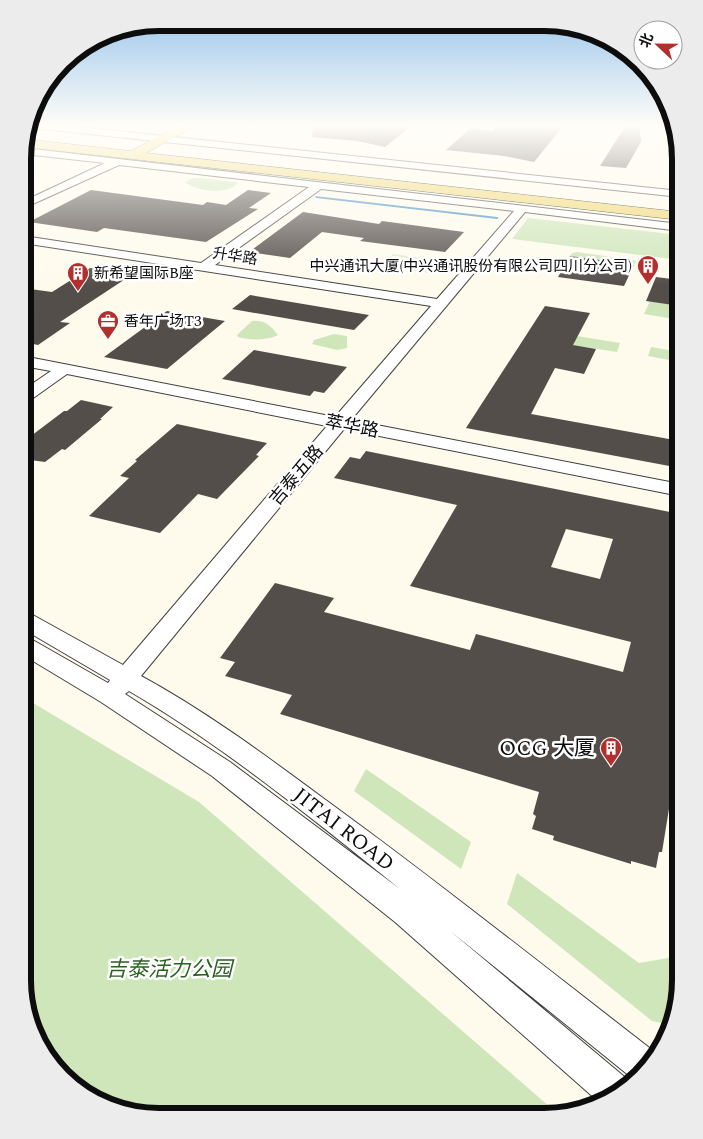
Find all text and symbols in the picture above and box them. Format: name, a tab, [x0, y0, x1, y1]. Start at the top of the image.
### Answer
north arrow	[633, 20, 683, 70]
text: 北	[634, 30, 659, 51]
street label: 升华路	[211, 242, 259, 271]
building icon: 中兴通讯大厦(中兴通讯股份有限公司四川分公司)	[636, 254, 660, 285]
place label: 中兴通讯大厦(中兴通讯股份有限公司四川分公司)	[309, 255, 632, 278]
building icon: 新希望国际B座	[66, 261, 90, 292]
place label: 新希望国际B座	[94, 262, 194, 285]
office icon: 香年广场T3	[96, 309, 120, 340]
place label: 香年广场T3	[124, 310, 202, 333]
street label: 萃华路	[323, 408, 381, 445]
street label: 吉泰五路	[263, 439, 330, 512]
place label: OCG 大厦	[499, 733, 595, 765]
building icon: OCG 大厦	[599, 736, 623, 767]
street label: JITAI ROAD	[286, 780, 401, 880]
park label: 吉泰活力公园	[106, 954, 235, 986]

